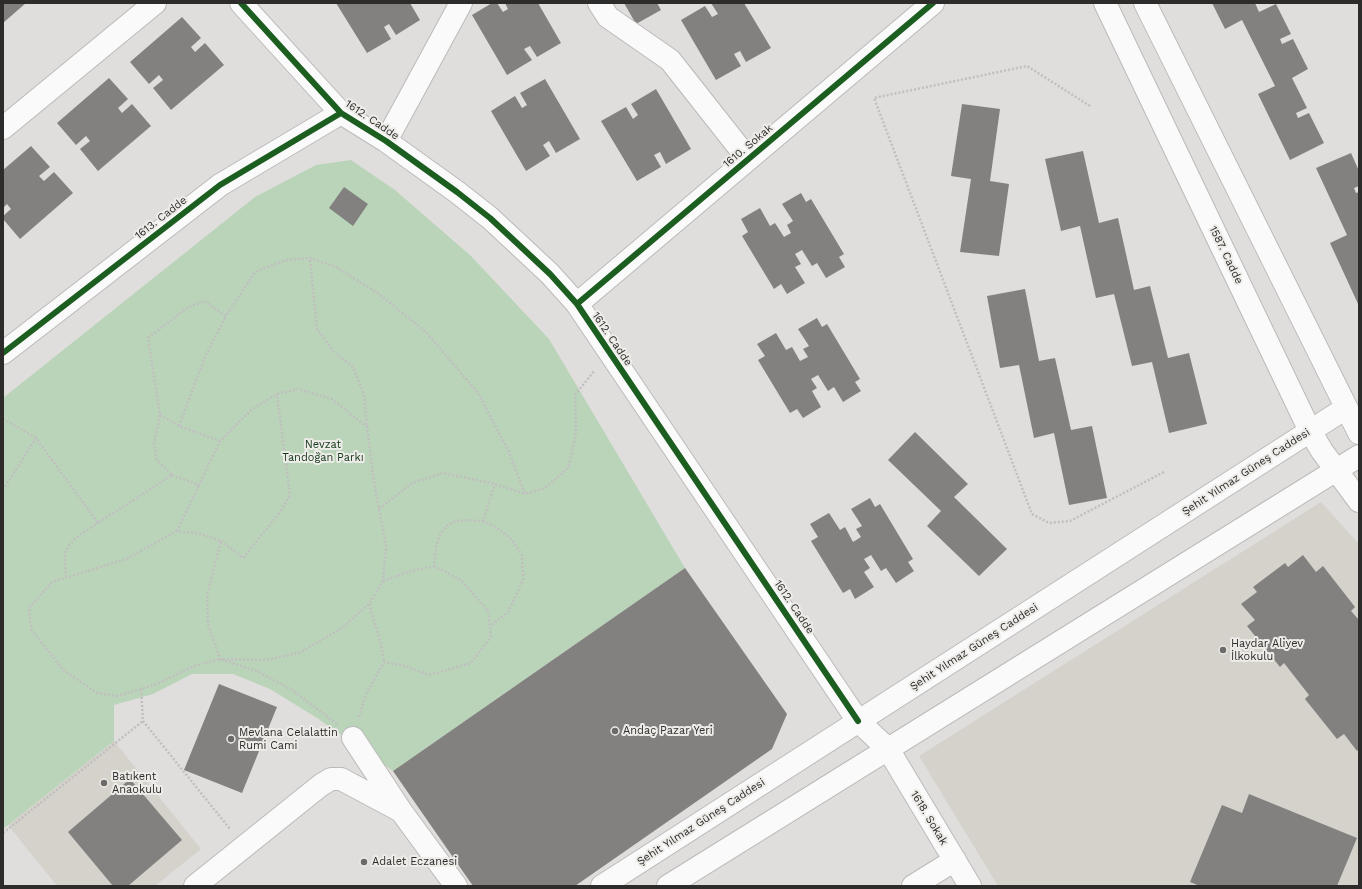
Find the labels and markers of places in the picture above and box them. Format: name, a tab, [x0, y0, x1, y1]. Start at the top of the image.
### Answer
place label: Haydar Aliyev İlkokulu	[1231, 637, 1303, 663]
marker: Haydar Aliyev İlkokulu	[1218, 645, 1228, 655]
place label: Andaç Pazar Yeri	[623, 724, 713, 738]
place label: Mevlana Celalattin Rumi Cami	[239, 726, 338, 752]
marker: Andaç Pazar Yeri	[610, 726, 620, 736]
marker: Mevlana Celalattin Rumi Cami	[226, 734, 236, 744]
place label: Batıkent Anaokulu	[112, 770, 162, 796]
marker: Batıkent Anaokulu	[99, 778, 109, 788]
place label: Adalet Eczanesi	[372, 855, 457, 869]
marker: Adalet Eczanesi	[359, 857, 369, 867]

